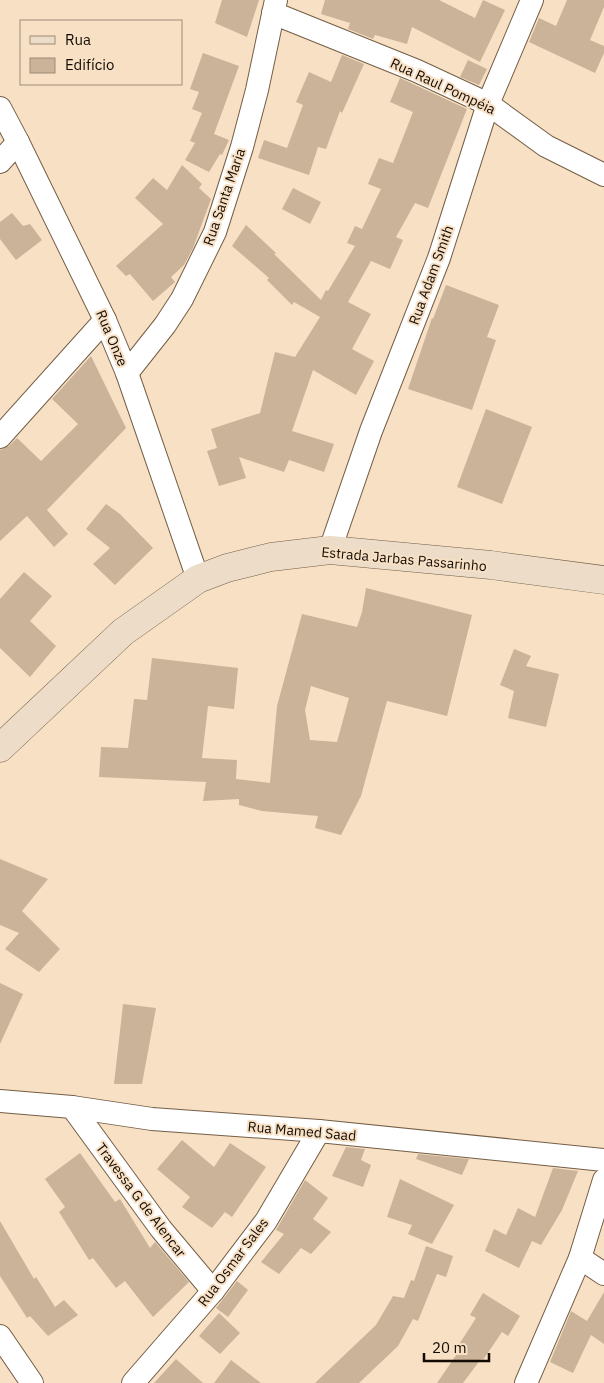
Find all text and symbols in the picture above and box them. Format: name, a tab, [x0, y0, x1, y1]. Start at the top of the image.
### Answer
legend	[20, 20, 182, 85]
text: Rua	[65, 30, 91, 49]
street label: Rua Raul Pompéia	[387, 54, 499, 118]
text: Edifício	[65, 55, 114, 74]
street label: Rua Santa Maria	[199, 145, 249, 248]
street label: Rua Adam Smith	[405, 223, 457, 327]
street label: Rua Onze	[92, 307, 132, 369]
street label: Estrada Jarbas Passarinho	[321, 543, 488, 575]
street label: Rua Mamed Saad	[247, 1117, 357, 1145]
street label: Travessa G de Alencar	[92, 1139, 190, 1261]
street label: Rua Osmar Sales	[194, 1214, 272, 1310]
scale bar	[424, 1330, 489, 1362]
text: 20 m	[432, 1338, 467, 1357]

